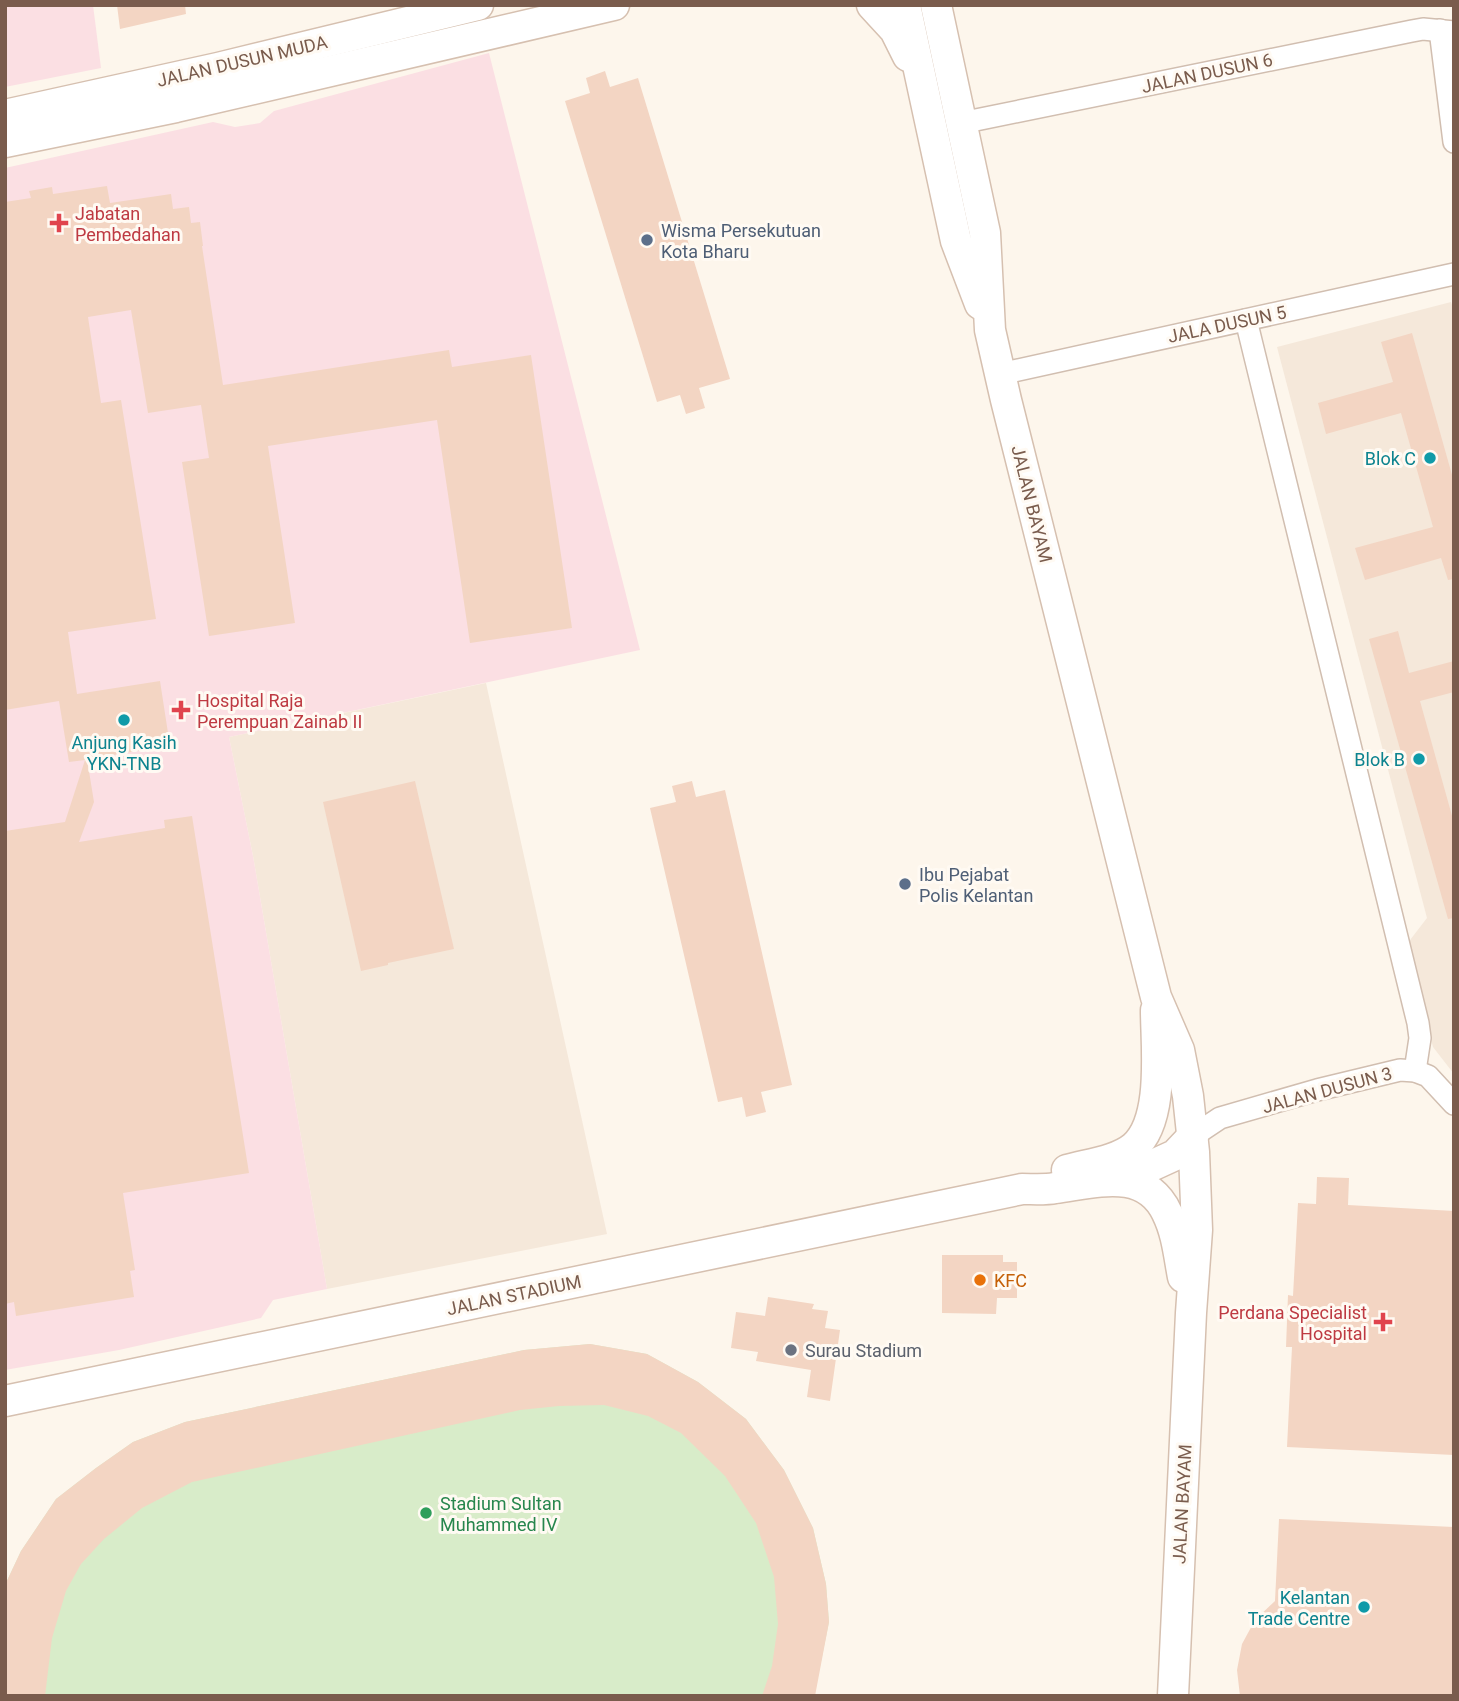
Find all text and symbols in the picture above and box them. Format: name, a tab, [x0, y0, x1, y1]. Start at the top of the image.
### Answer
street label: JALAN DUSUN MUDA	[155, 31, 330, 91]
street label: JALAN DUSUN 6	[1139, 49, 1275, 97]
place label: Jabatan Pembedahan	[75, 203, 181, 245]
marker: Jabatan Pembedahan	[49, 213, 69, 233]
place label: Wisma Persekutuan Kota Bharu	[661, 220, 821, 262]
marker: Wisma Persekutuan Kota Bharu	[639, 232, 655, 248]
street label: JALA DUSUN 5	[1166, 301, 1288, 347]
street label: JALAN BAYAM	[1007, 443, 1057, 565]
place label: Blok C	[1365, 448, 1416, 469]
marker: Blok C	[1422, 450, 1438, 466]
place label: Hospital Raja Perempuan Zainab II	[197, 690, 362, 732]
marker: Hospital Raja Perempuan Zainab II	[171, 700, 191, 720]
marker: Anjung Kasih YKN-TNB	[116, 712, 132, 728]
place label: Anjung Kasih YKN-TNB	[71, 732, 177, 774]
place label: Blok B	[1354, 749, 1405, 770]
marker: Blok B	[1411, 751, 1427, 767]
place label: Ibu Pejabat Polis Kelantan	[919, 864, 1033, 906]
marker: Ibu Pejabat Polis Kelantan	[897, 876, 913, 892]
street label: JALAN DUSUN 3	[1260, 1063, 1394, 1117]
street label: JALAN STADIUM	[445, 1270, 583, 1320]
place label: KFC	[994, 1270, 1027, 1291]
marker: KFC	[972, 1272, 988, 1288]
place label: Perdana Specialist Hospital	[1218, 1302, 1367, 1344]
marker: Perdana Specialist Hospital	[1373, 1312, 1393, 1332]
place label: Surau Stadium	[805, 1340, 922, 1361]
marker: Surau Stadium	[783, 1342, 799, 1358]
street label: JALAN BAYAM	[1168, 1444, 1196, 1564]
place label: Stadium Sultan Muhammed IV	[440, 1493, 562, 1535]
marker: Stadium Sultan Muhammed IV	[418, 1505, 434, 1521]
place label: Kelantan Trade Centre	[1248, 1587, 1350, 1629]
marker: Kelantan Trade Centre	[1356, 1599, 1372, 1615]

